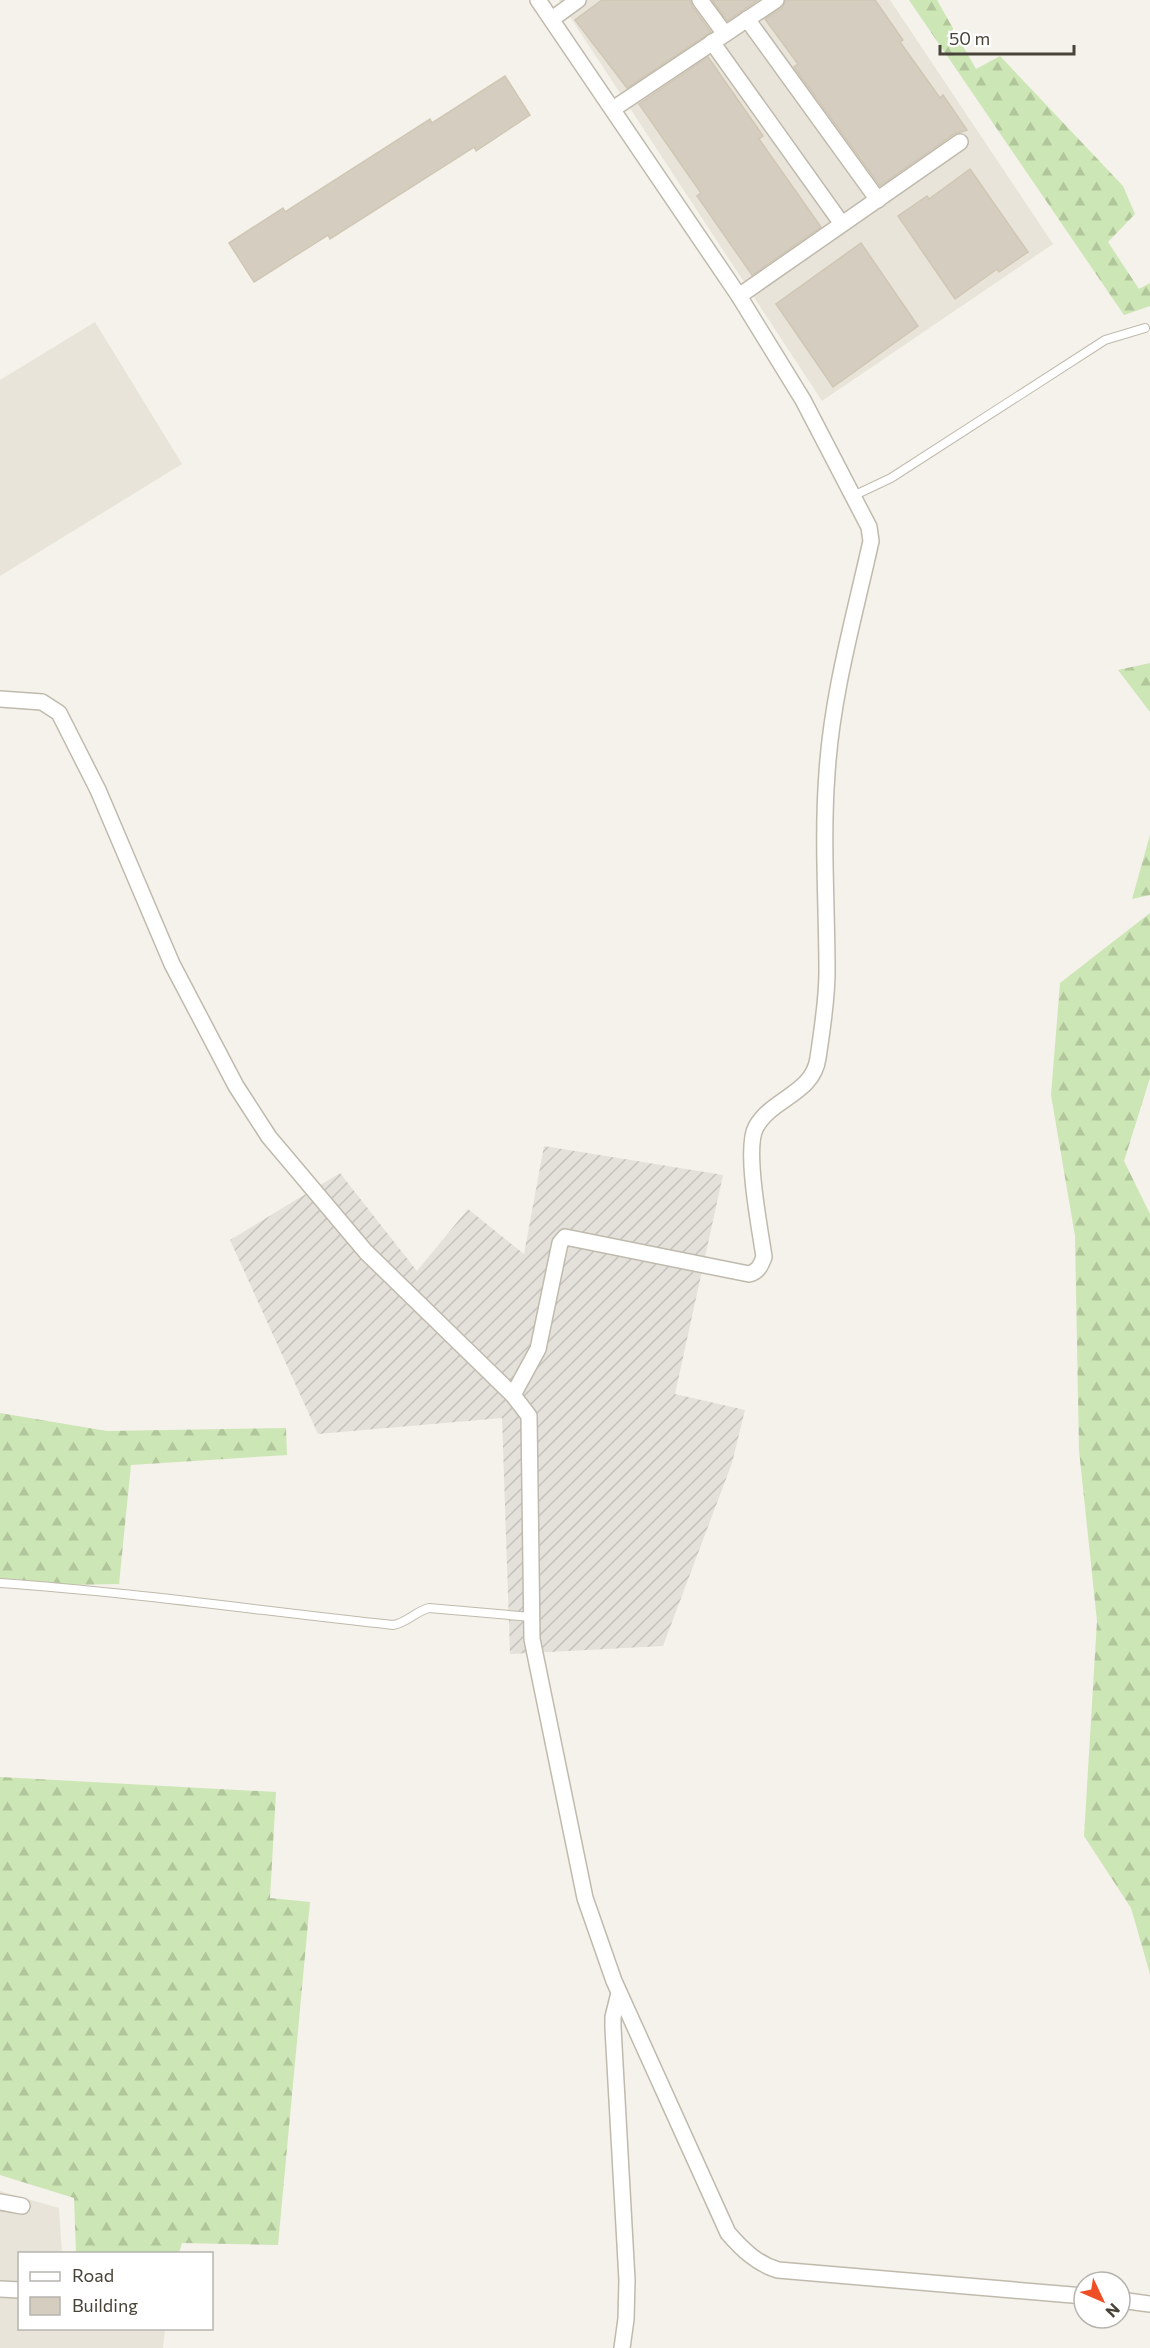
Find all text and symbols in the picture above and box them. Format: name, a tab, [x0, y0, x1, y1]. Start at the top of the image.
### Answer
scale bar	[940, 18, 1074, 56]
text: 50 m	[949, 27, 990, 49]
legend	[18, 2252, 213, 2330]
text: Road	[72, 2264, 114, 2286]
north arrow	[1072, 2270, 1132, 2330]
text: Building	[72, 2294, 138, 2316]
text: N	[1102, 2300, 1124, 2322]

